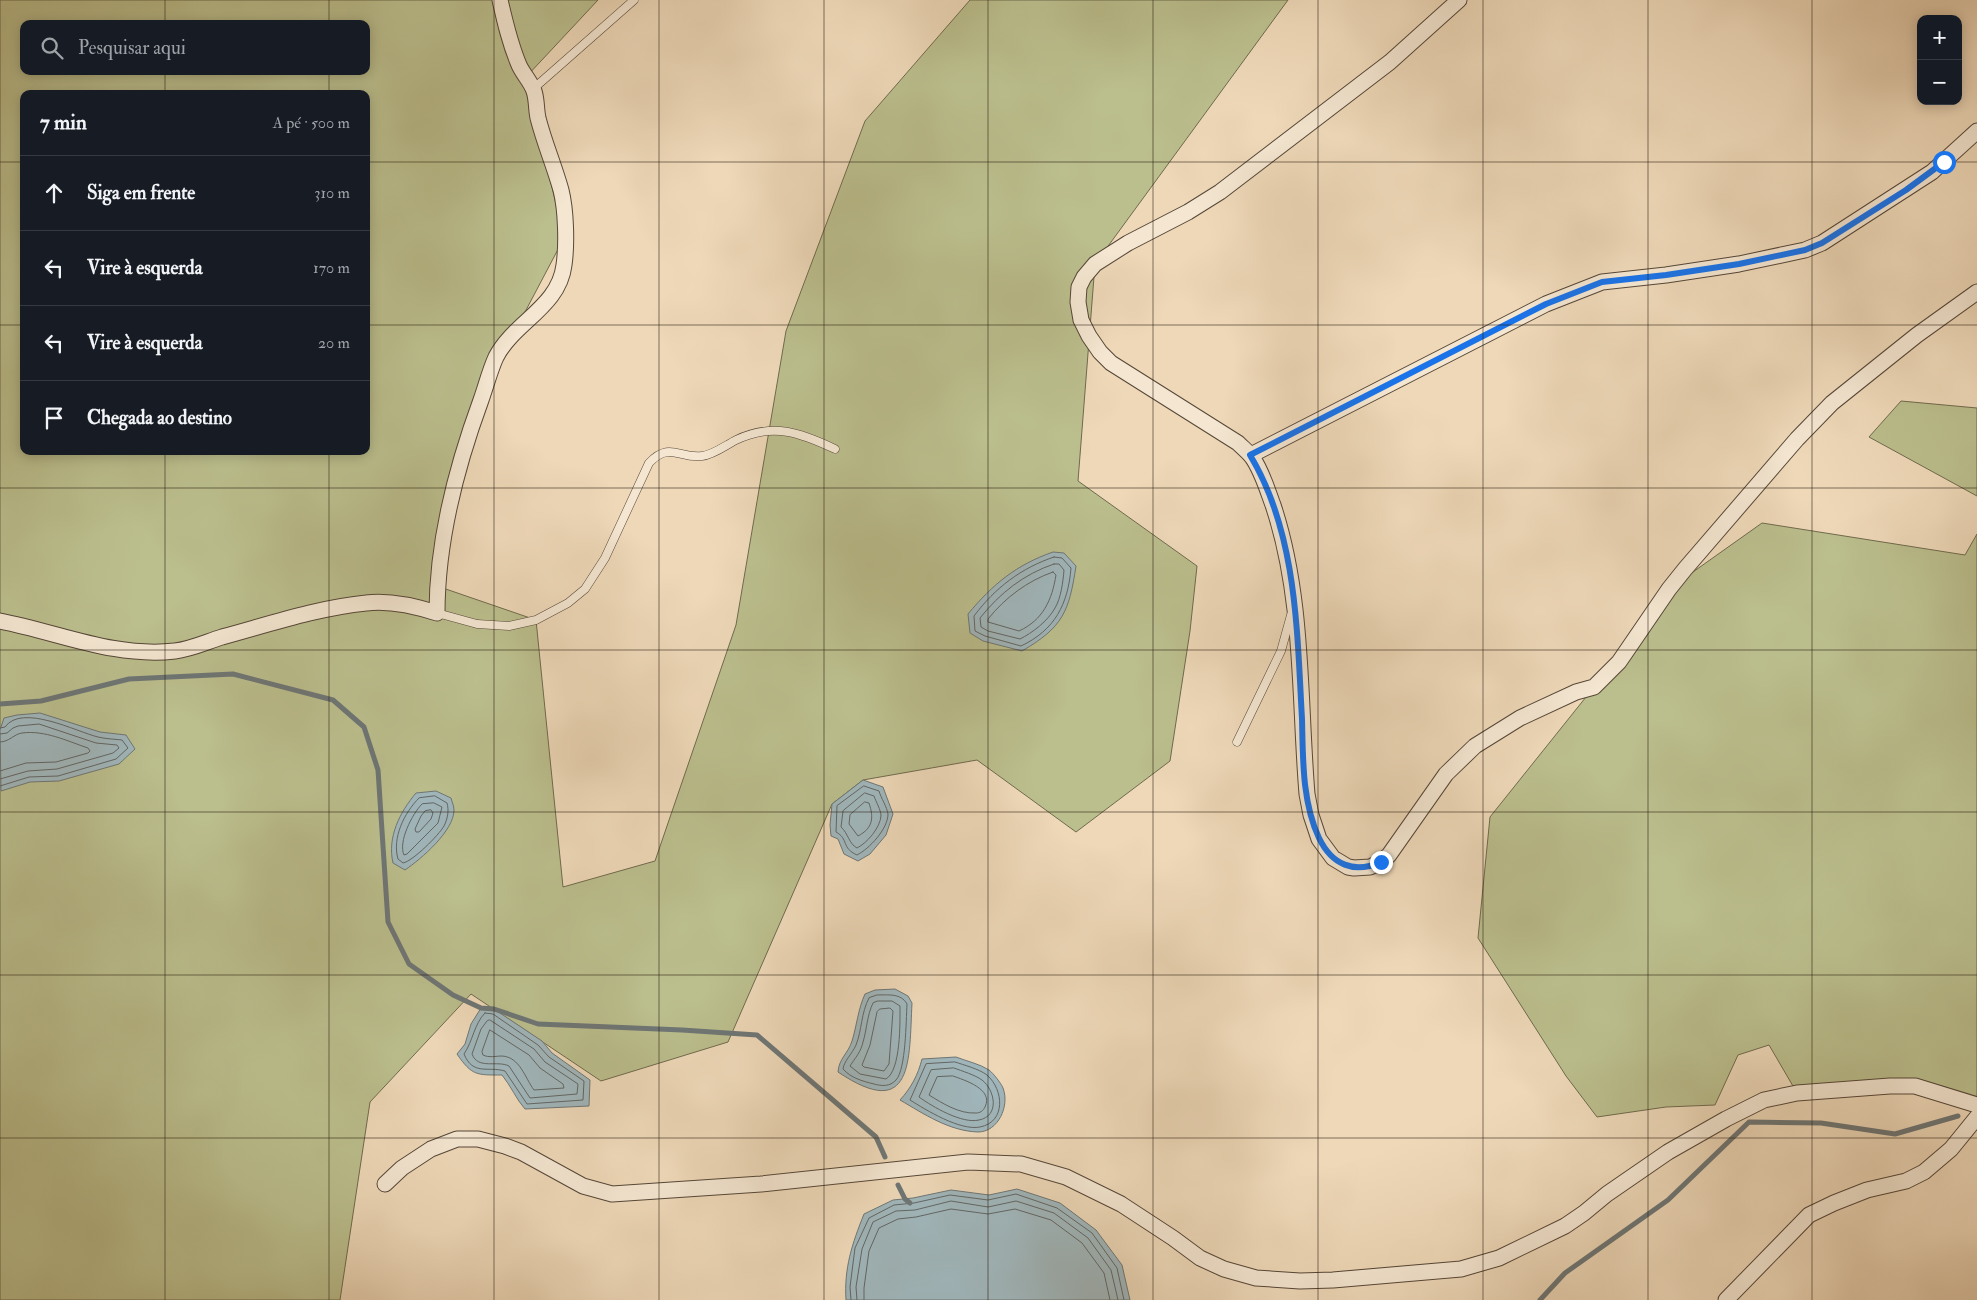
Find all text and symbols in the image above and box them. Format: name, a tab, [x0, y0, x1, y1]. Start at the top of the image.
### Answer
map controls	[1917, 15, 1962, 105]
button: +	[1917, 15, 1962, 60]
search box	[20, 20, 370, 75]
icon: search	[38, 34, 66, 62]
text: Pesquisar aqui	[78, 36, 186, 60]
button: −	[1917, 60, 1962, 105]
text: 7 min	[40, 109, 87, 136]
text: A pé · 500 m	[273, 113, 350, 133]
route start	[1933, 151, 1956, 174]
icon: ahead	[40, 179, 68, 207]
text: Siga em frente	[87, 181, 195, 205]
text: 310 m	[314, 183, 350, 203]
icon: left	[40, 254, 68, 282]
text: Vire à esquerda	[87, 256, 202, 280]
text: 170 m	[313, 258, 350, 278]
icon: left	[40, 329, 68, 357]
text: Vire à esquerda	[87, 331, 202, 355]
text: 20 m	[318, 333, 350, 353]
icon: arrive	[40, 404, 68, 432]
text: Chegada ao destino	[87, 406, 232, 430]
route end	[1370, 851, 1393, 874]

